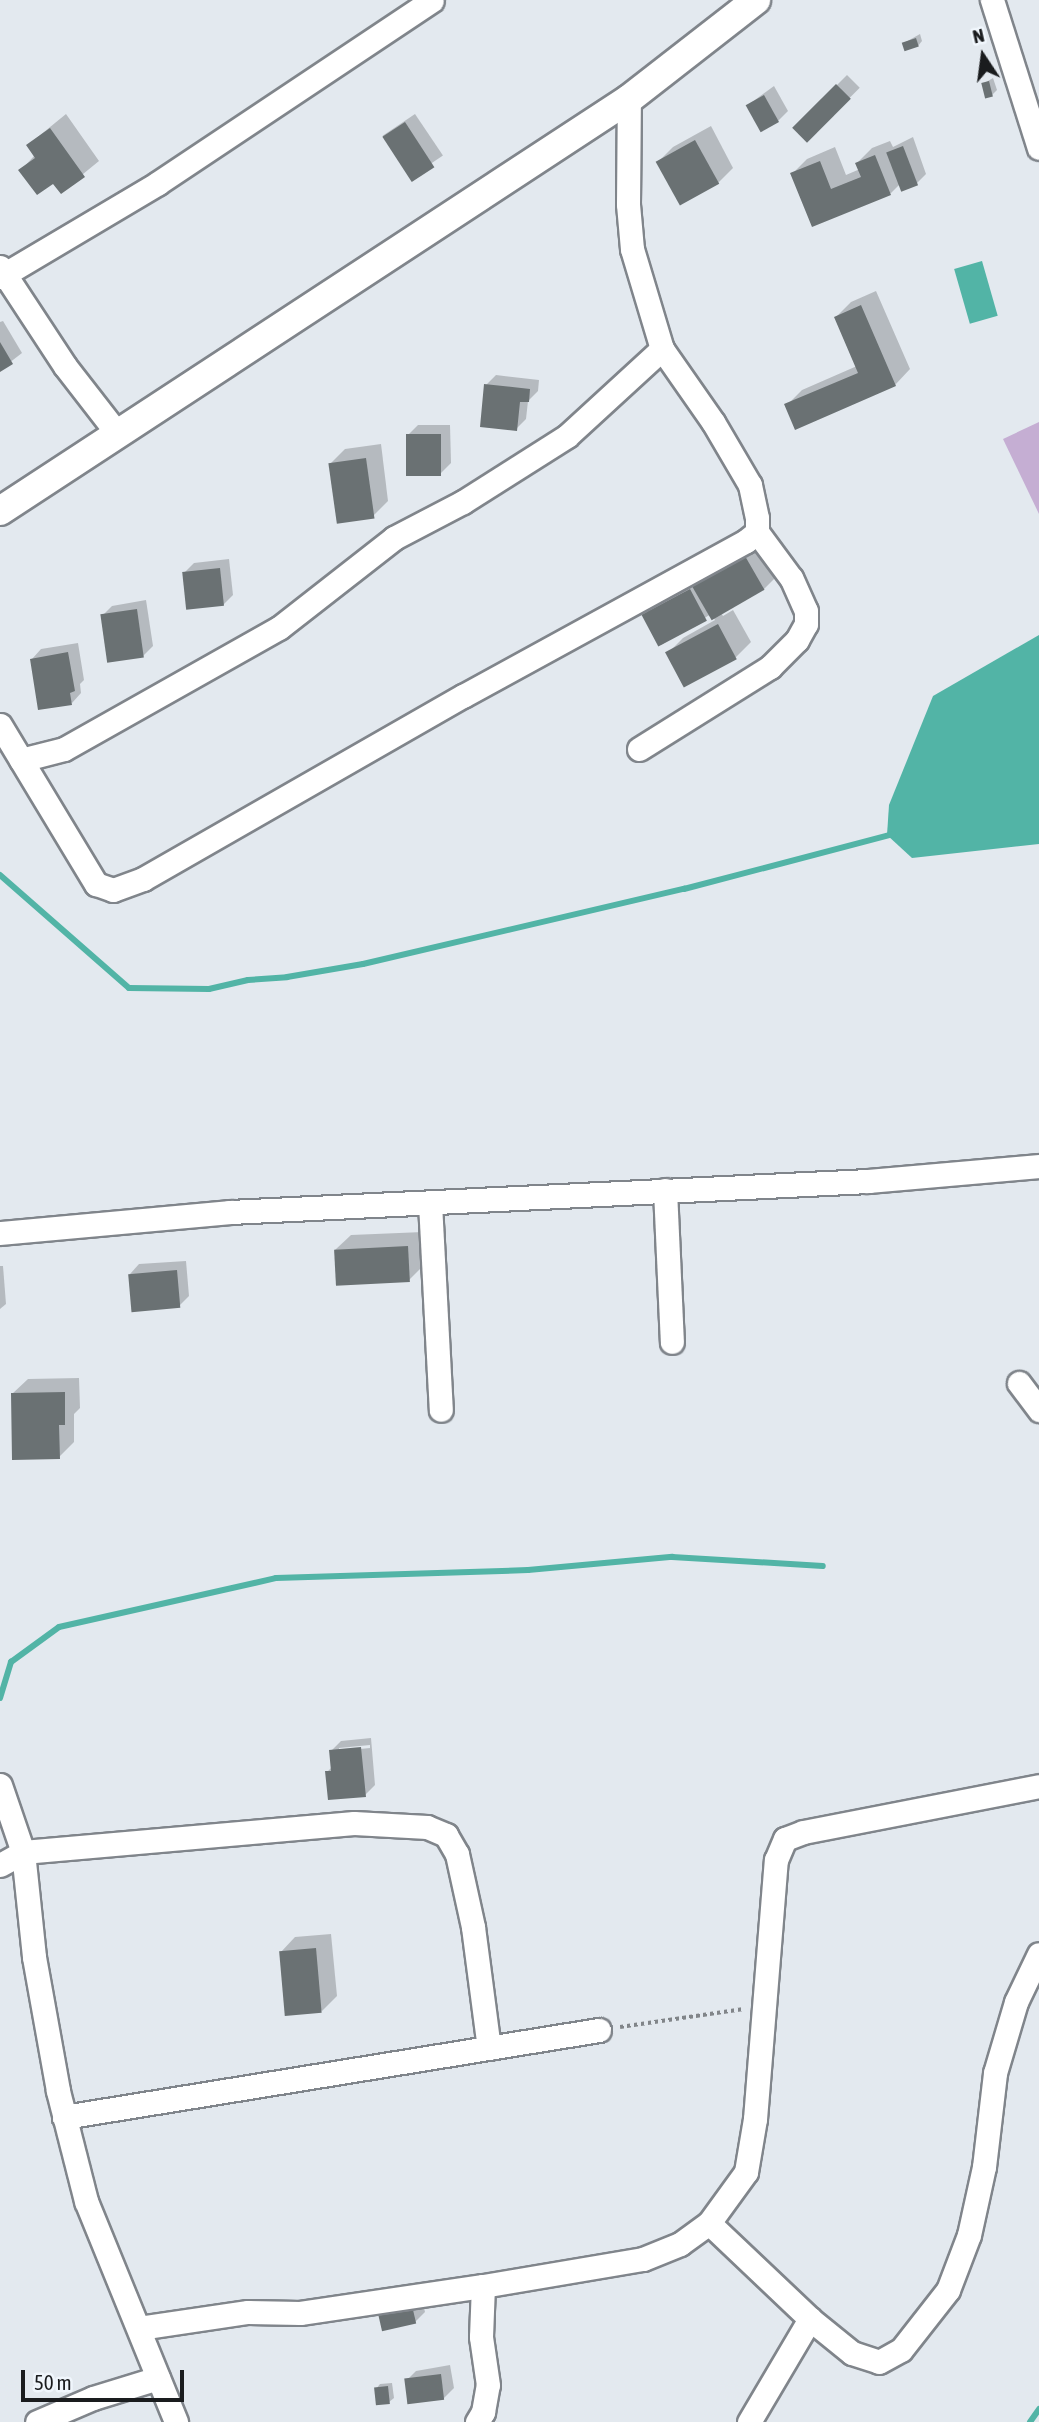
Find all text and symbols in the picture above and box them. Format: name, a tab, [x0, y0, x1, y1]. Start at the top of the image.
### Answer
north arrow	[948, 21, 1018, 91]
text: N	[970, 24, 986, 48]
scale bar	[24, 2356, 187, 2400]
text: 50 m	[34, 2370, 72, 2394]

